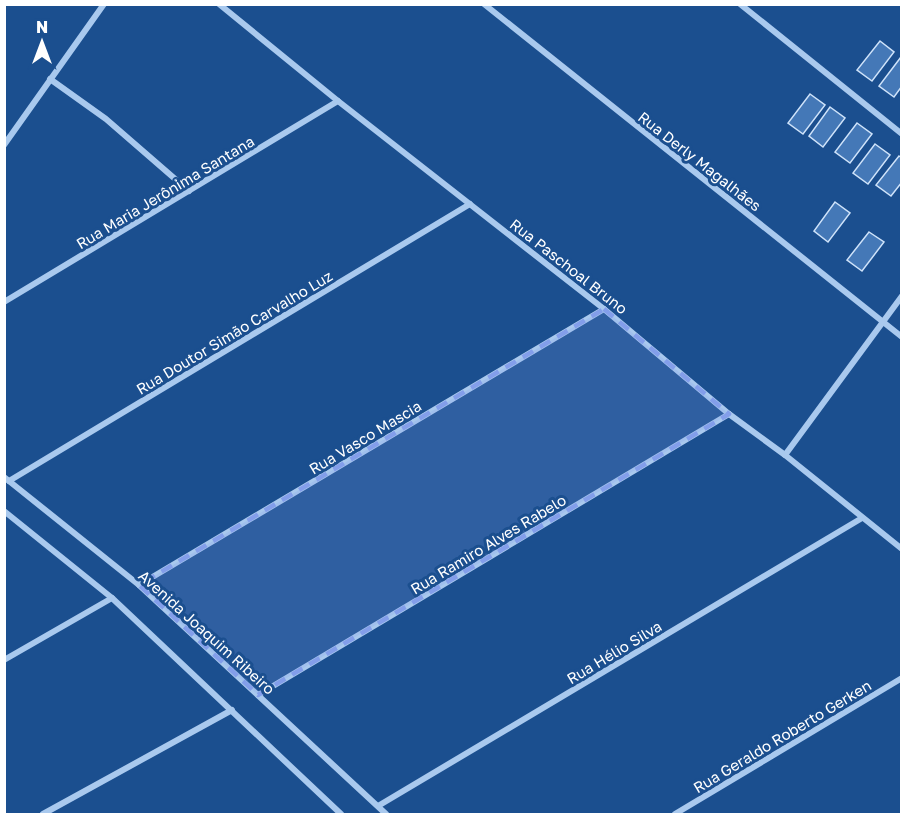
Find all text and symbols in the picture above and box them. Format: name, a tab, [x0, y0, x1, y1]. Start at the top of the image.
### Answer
north arrow	[12, 12, 72, 72]
text: N	[36, 17, 48, 37]
street label: Rua Derly Magalhães	[635, 107, 765, 215]
street label: Rua Maria Jerônima Santana	[73, 132, 257, 252]
street label: Rua Paschoal Bruno	[507, 215, 631, 317]
street label: Rua Doutor Simão Carvalho Luz	[133, 266, 336, 398]
street label: Rua Vasco Mascia	[306, 396, 424, 478]
street label: Rua Ramiro Alves Rabelo	[407, 490, 569, 598]
street label: Avenida Joaquim Ribeiro	[135, 566, 279, 698]
street label: Rua Hélio Silva	[563, 617, 665, 687]
street label: Rua Geraldo Roberto Gerken	[690, 676, 874, 796]

